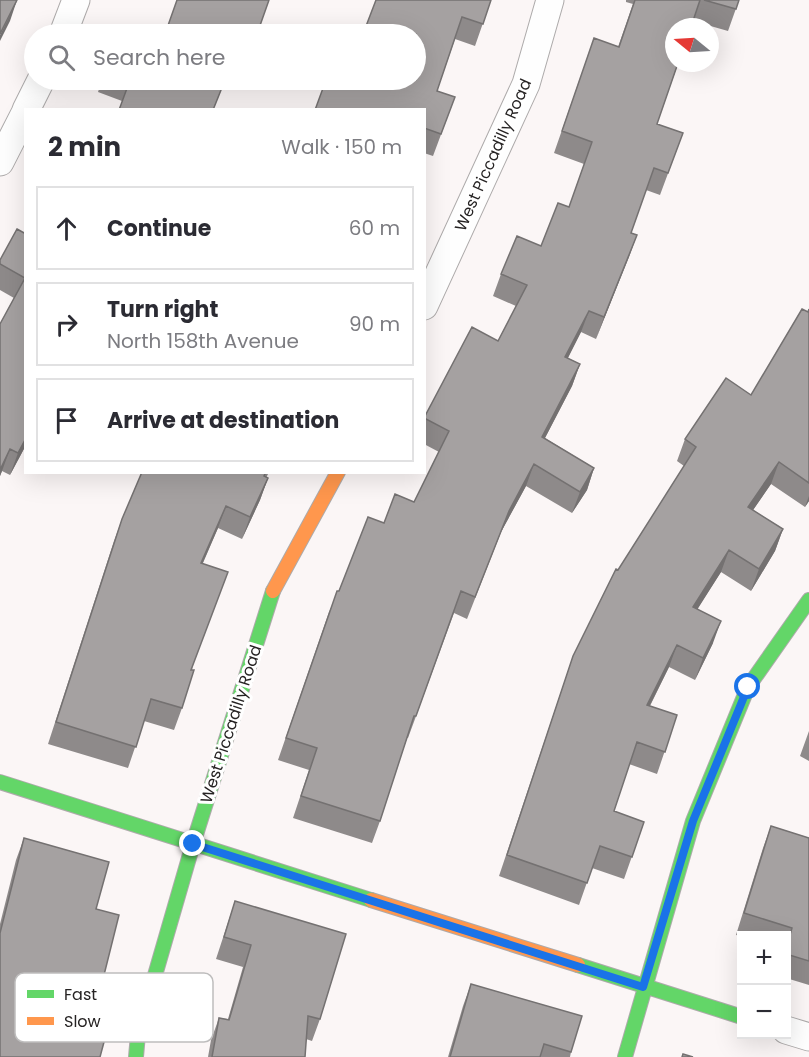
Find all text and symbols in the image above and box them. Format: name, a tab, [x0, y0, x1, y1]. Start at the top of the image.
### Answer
north arrow	[665, 18, 719, 72]
search box	[24, 24, 426, 90]
icon: search	[45, 41, 78, 74]
text: Search here	[93, 42, 226, 73]
street label: West Piccadilly Road	[449, 75, 537, 235]
text: 2 min	[48, 129, 121, 165]
text: Walk · 150 m	[281, 133, 402, 161]
icon: ahead	[50, 212, 83, 245]
text: Continue	[107, 213, 211, 244]
text: 60 m	[349, 214, 400, 242]
text: Turn right	[107, 294, 218, 325]
icon: right	[50, 308, 83, 341]
text: 90 m	[349, 310, 400, 338]
text: North 158th Avenue	[107, 327, 299, 355]
icon: arrive	[50, 404, 83, 437]
text: Arrive at destination	[107, 405, 339, 436]
street label: West Piccadilly Road	[195, 642, 267, 806]
route start	[734, 673, 760, 699]
route end	[179, 830, 205, 856]
map controls	[737, 931, 791, 1039]
button: +	[737, 931, 791, 985]
legend	[15, 973, 213, 1042]
text: Fast	[64, 983, 97, 1006]
button: −	[737, 985, 791, 1039]
text: Slow	[64, 1010, 101, 1033]

